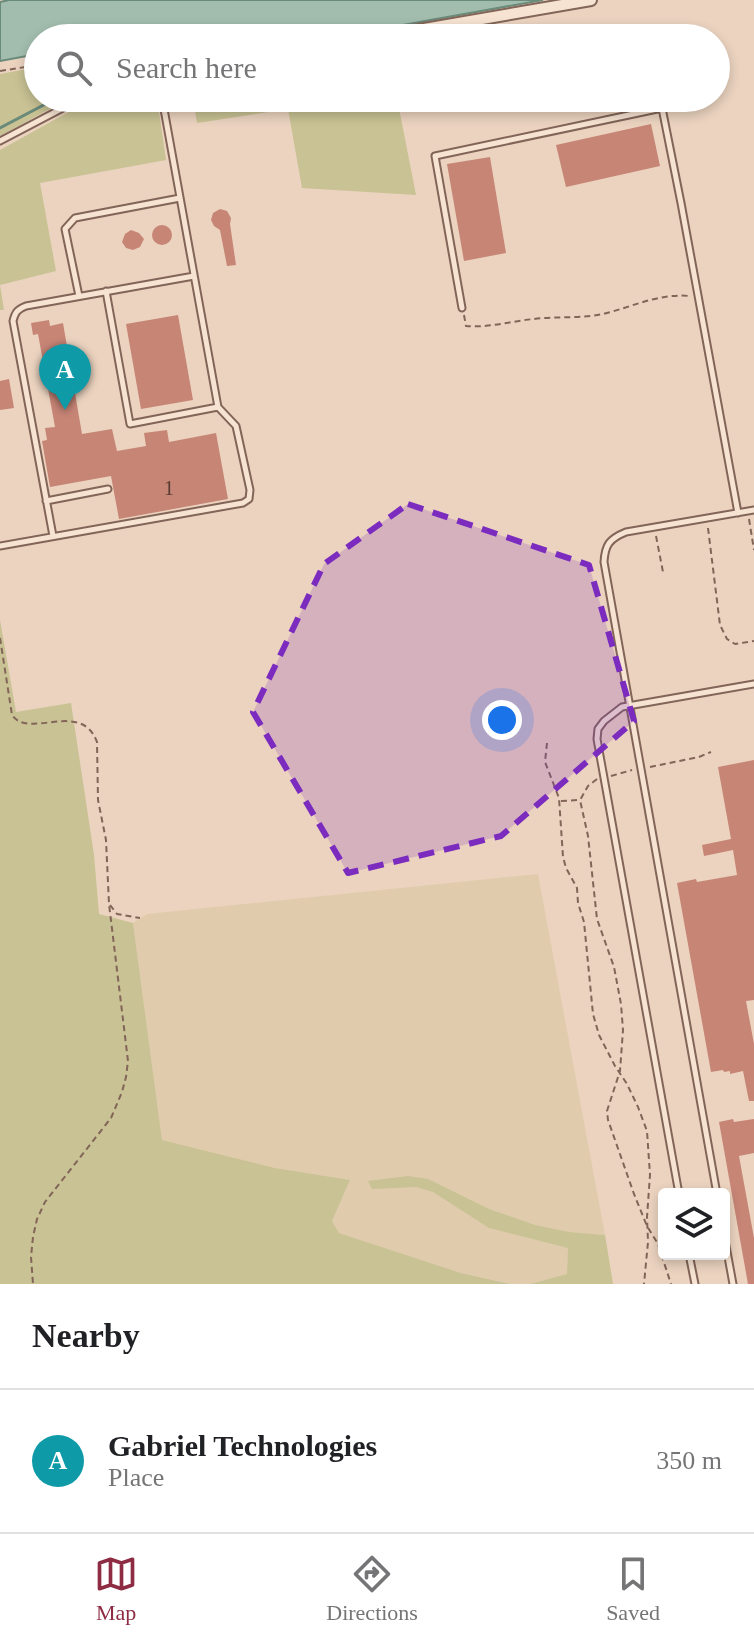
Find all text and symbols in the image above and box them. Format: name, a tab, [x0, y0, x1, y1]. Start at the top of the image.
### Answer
search box	[24, 24, 730, 112]
icon: search	[52, 46, 96, 90]
text: Search here	[116, 51, 257, 84]
pin: A	[39, 344, 91, 410]
house number: 1	[164, 477, 174, 499]
your location	[482, 700, 522, 740]
map controls	[658, 1188, 730, 1260]
button: layers	[658, 1188, 730, 1260]
text: Nearby	[32, 1317, 140, 1354]
text: Gabriel Technologies	[108, 1429, 377, 1462]
text: A	[49, 1446, 67, 1475]
text: 350 m	[656, 1446, 722, 1475]
text: Place	[108, 1463, 164, 1492]
tab: Map	[94, 1552, 138, 1626]
tab: Directions	[326, 1552, 418, 1626]
tab: Saved	[606, 1552, 660, 1626]

